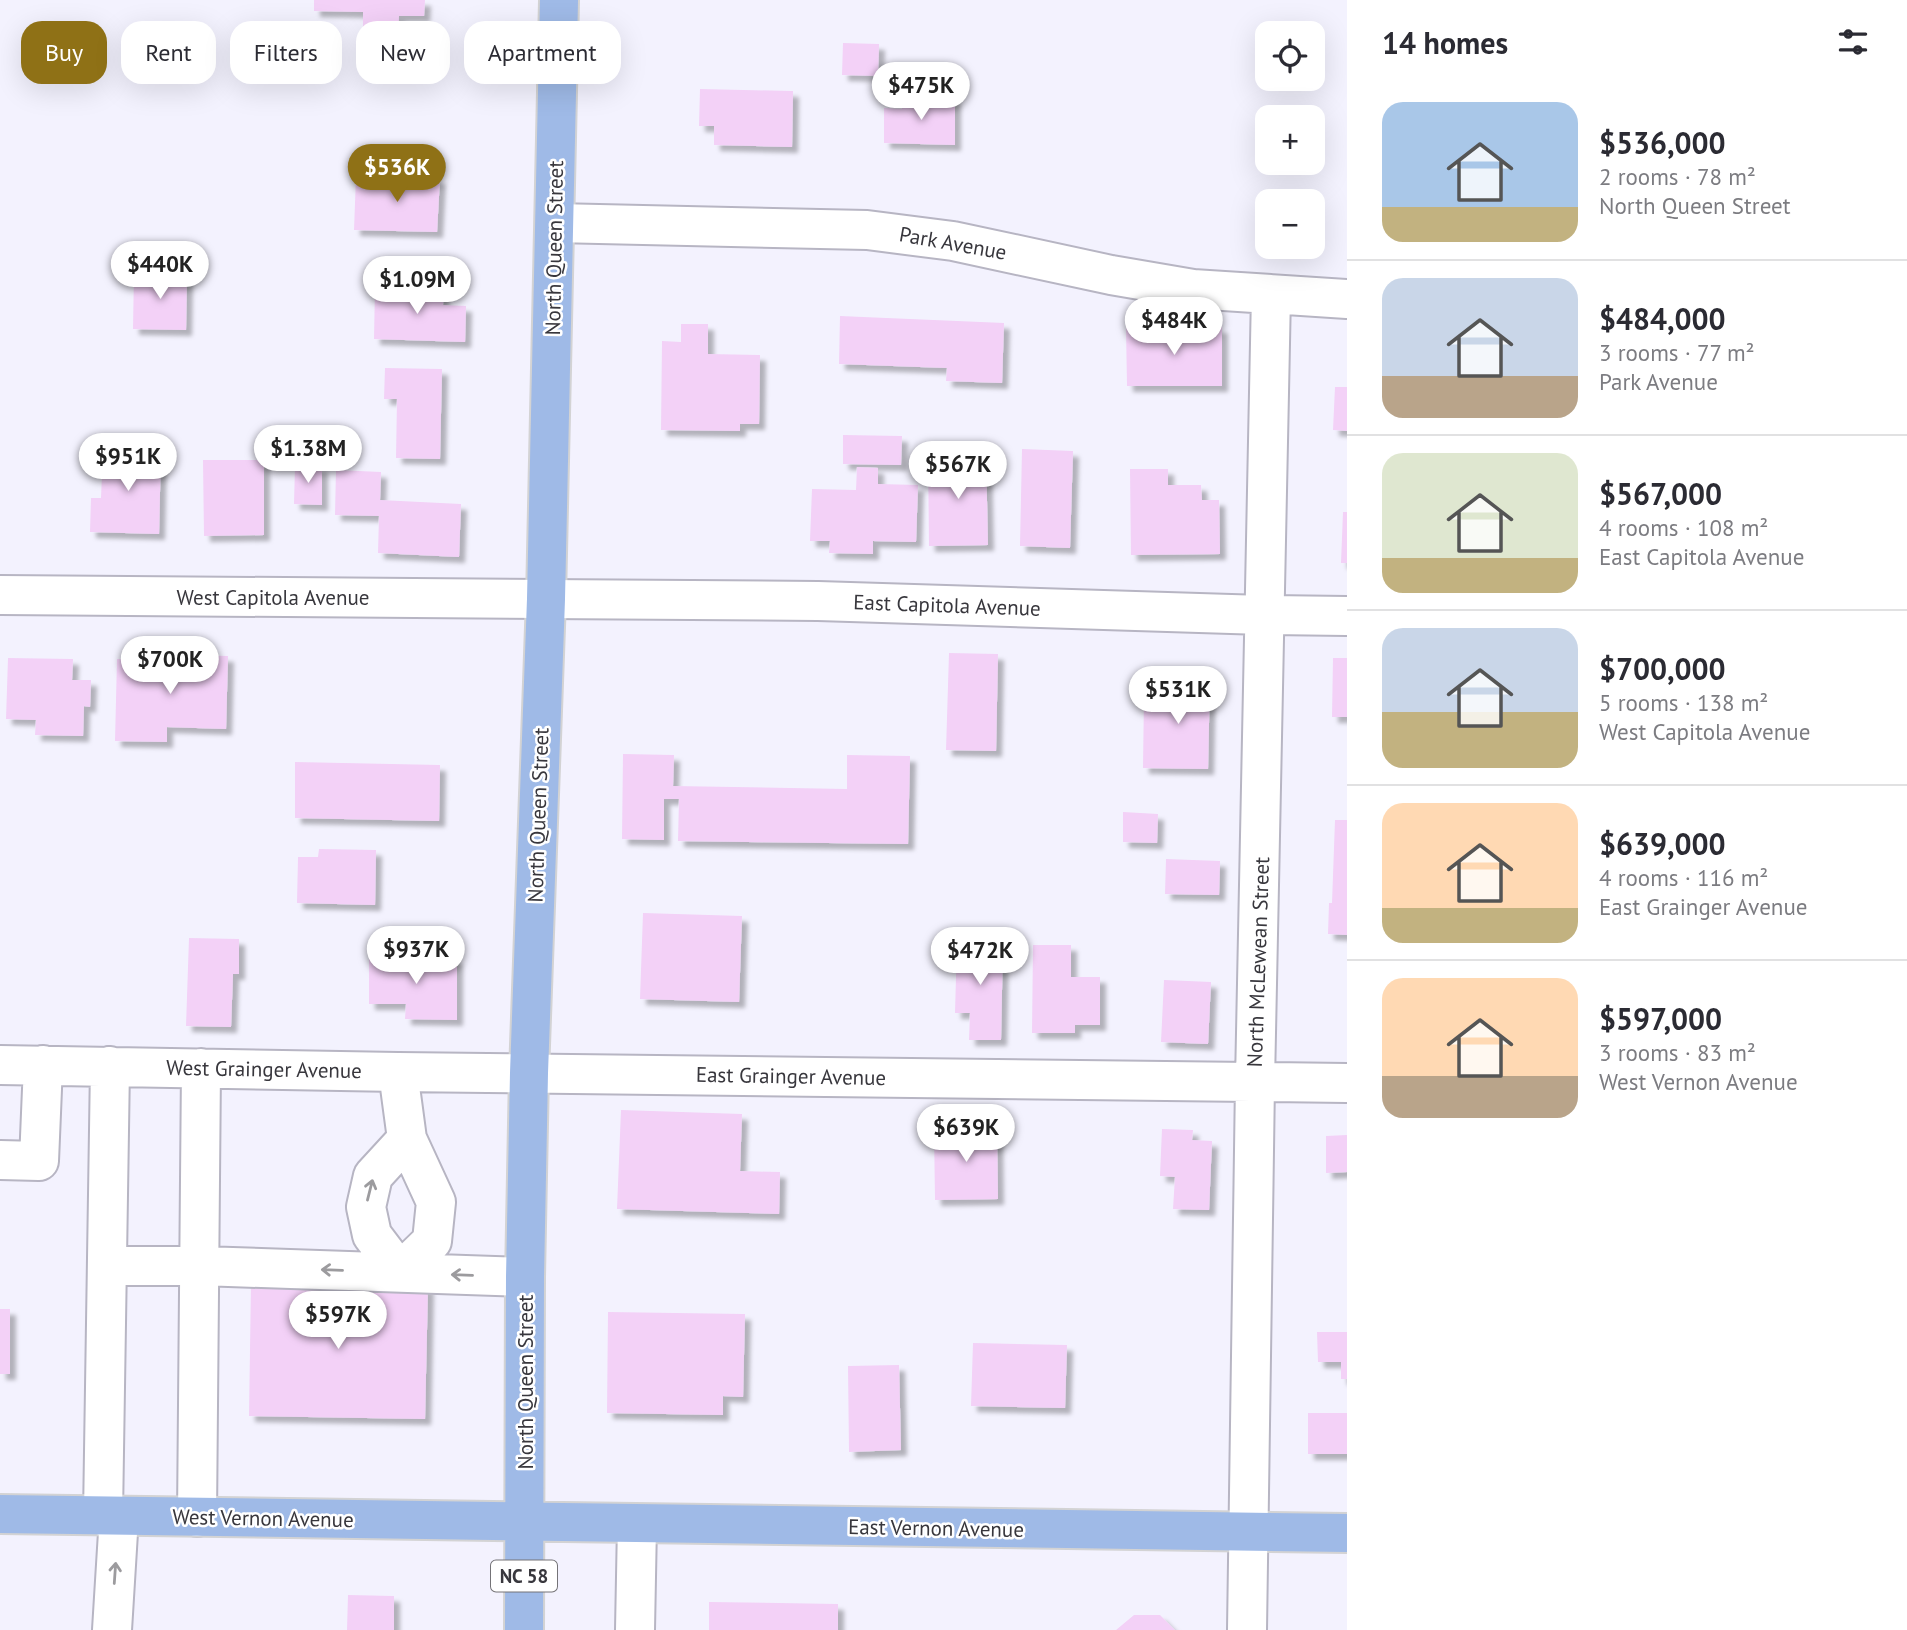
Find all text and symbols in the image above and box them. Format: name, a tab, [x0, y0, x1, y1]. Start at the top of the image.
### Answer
chip: Buy	[21, 21, 107, 84]
chip: Rent	[121, 21, 216, 84]
chip: Filters	[230, 21, 342, 84]
chip: New	[356, 21, 450, 84]
chip: Apartment	[464, 21, 621, 84]
map controls	[1255, 21, 1325, 259]
button: locate	[1255, 21, 1325, 91]
text: 14 homes	[1382, 23, 1508, 62]
icon: filters	[1834, 23, 1872, 61]
pin: $475K	[872, 62, 970, 122]
text: $475K	[888, 70, 954, 99]
button: +	[1255, 105, 1325, 175]
text: $536,000	[1599, 123, 1726, 162]
icon: home	[1438, 130, 1522, 214]
pin: $536K	[348, 144, 446, 204]
text: $536K	[364, 152, 430, 181]
street label: North Queen Street	[539, 160, 569, 336]
text: 2 rooms · 78 m²	[1599, 162, 1756, 191]
button: −	[1255, 189, 1325, 259]
text: North Queen Street	[1599, 191, 1791, 220]
street label: Park Avenue	[897, 220, 1009, 266]
pin: $440K	[111, 242, 209, 301]
text: $440K	[127, 249, 193, 278]
pin: $1.09M	[360, 256, 474, 316]
text: $1.09M	[379, 264, 455, 293]
pin: $484K	[1125, 298, 1223, 357]
text: $484,000	[1599, 299, 1726, 338]
text: $484K	[1141, 305, 1207, 334]
icon: home	[1438, 306, 1522, 390]
text: 3 rooms · 77 m²	[1599, 338, 1755, 367]
text: Park Avenue	[1599, 367, 1718, 396]
pin: $1.38M	[251, 426, 365, 485]
text: $1.38M	[270, 433, 346, 462]
pin: $951K	[79, 434, 177, 493]
text: $951K	[95, 441, 161, 470]
pin: $567K	[909, 442, 1007, 501]
text: $567K	[925, 449, 991, 478]
text: $567,000	[1599, 474, 1722, 513]
icon: home	[1438, 481, 1522, 565]
text: 4 rooms · 108 m²	[1599, 513, 1768, 542]
text: East Capitola Avenue	[1599, 542, 1804, 571]
street label: West Capitola Avenue	[177, 584, 370, 611]
street label: East Capitola Avenue	[853, 588, 1041, 622]
pin: $700K	[121, 636, 219, 696]
text: $700K	[137, 644, 203, 673]
text: $700,000	[1599, 649, 1726, 688]
icon: home	[1438, 656, 1522, 740]
pin: $531K	[1129, 666, 1227, 726]
text: $531K	[1145, 674, 1211, 703]
text: 5 rooms · 138 m²	[1599, 688, 1768, 717]
text: West Capitola Avenue	[1599, 717, 1810, 746]
street label: North Queen Street	[521, 727, 555, 903]
text: $639,000	[1599, 824, 1726, 863]
icon: home	[1438, 831, 1522, 915]
street label: North McLewean Street	[1241, 856, 1275, 1068]
text: 4 rooms · 116 m²	[1599, 863, 1768, 892]
text: East Grainger Avenue	[1599, 892, 1808, 921]
pin: $937K	[367, 926, 465, 986]
pin: $472K	[931, 928, 1029, 987]
text: $937K	[383, 934, 449, 963]
text: $472K	[947, 935, 1013, 964]
text: $597,000	[1599, 999, 1722, 1038]
icon: home	[1438, 1006, 1522, 1090]
text: 3 rooms · 83 m²	[1599, 1038, 1756, 1067]
street label: West Grainger Avenue	[166, 1054, 362, 1084]
street label: East Grainger Avenue	[696, 1061, 886, 1091]
text: West Vernon Avenue	[1599, 1067, 1798, 1096]
pin: $639K	[917, 1104, 1015, 1164]
text: $639K	[933, 1112, 999, 1141]
one-way arrow	[364, 1179, 377, 1202]
one-way arrow	[320, 1263, 343, 1277]
one-way arrow	[451, 1268, 474, 1281]
pin: $597K	[289, 1292, 387, 1351]
street label: North Queen Street	[512, 1295, 539, 1469]
text: $597K	[305, 1299, 371, 1328]
street label: West Vernon Avenue	[172, 1503, 354, 1533]
street label: East Vernon Avenue	[848, 1513, 1024, 1543]
road number: NC 58	[491, 1560, 557, 1592]
one-way arrow	[109, 1562, 122, 1585]

